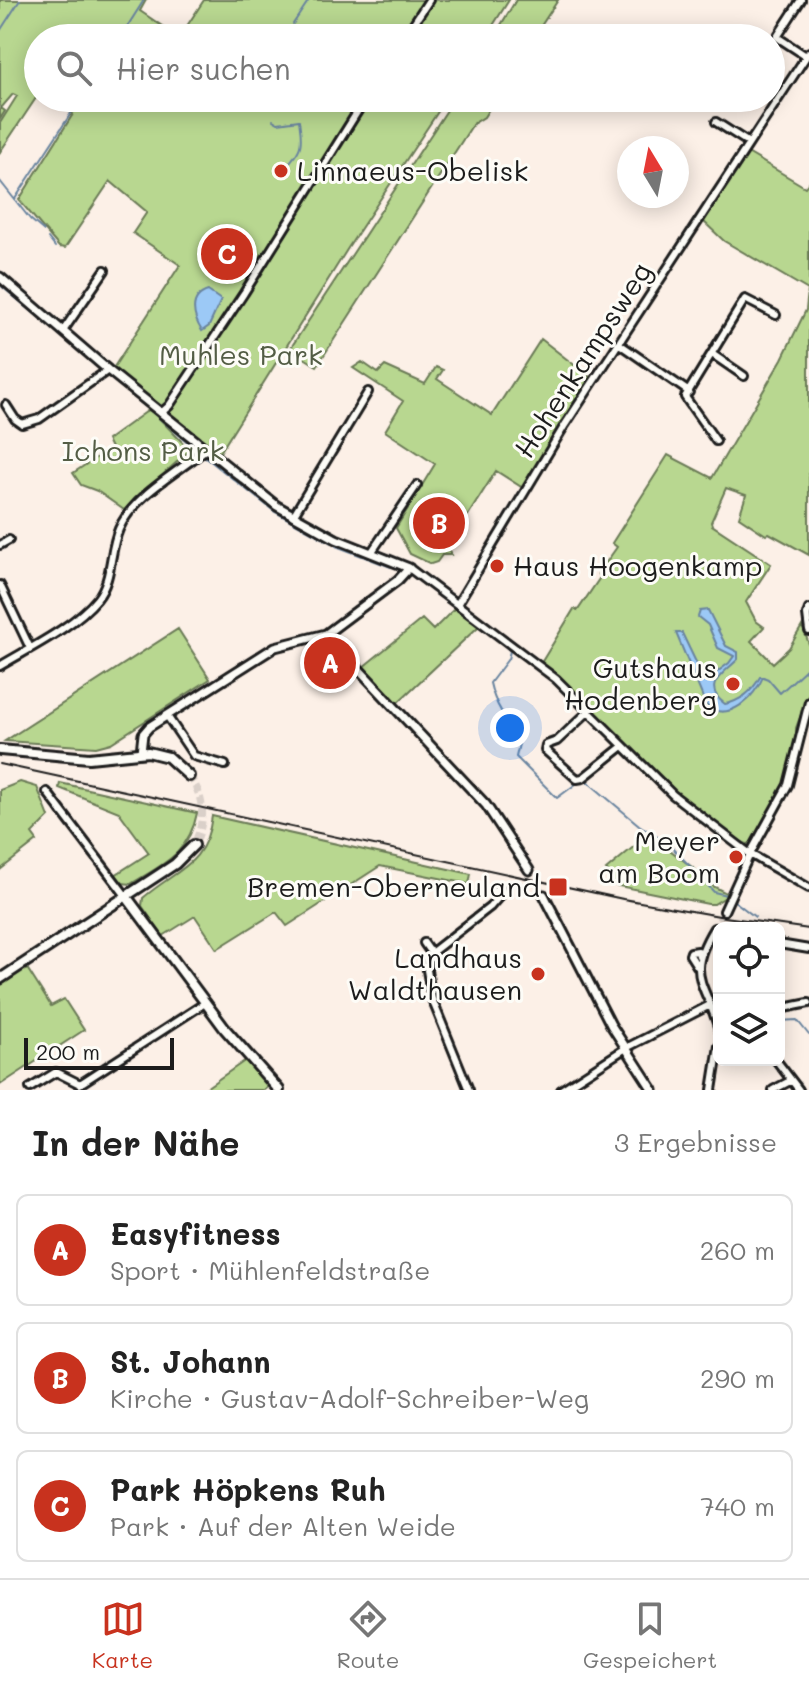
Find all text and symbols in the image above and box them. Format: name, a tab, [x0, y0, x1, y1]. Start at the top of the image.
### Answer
search box	[24, 24, 785, 112]
icon: search	[52, 46, 96, 90]
text: Hier suchen	[116, 48, 291, 88]
north arrow	[617, 136, 689, 208]
place label: Linnaeus-Obelisk	[297, 152, 528, 188]
marker: Linnaeus-Obelisk	[272, 162, 290, 180]
pin: C	[201, 224, 253, 284]
street label: Hohenkampsweg	[506, 255, 659, 464]
park label: Muhles Park	[159, 336, 323, 372]
park label: Ichons Park	[62, 432, 224, 468]
pin: B	[413, 493, 465, 553]
place label: Haus Hoogenkamp	[513, 547, 762, 583]
marker: Haus Hoogenkamp	[488, 557, 506, 575]
pin: A	[304, 633, 356, 693]
place label: Gutshaus Hodenberg	[564, 649, 717, 717]
marker: Gutshaus Hodenberg	[724, 675, 742, 693]
your location	[490, 708, 530, 748]
place label: Meyer am Boom	[598, 822, 720, 890]
marker: Meyer am Boom	[727, 848, 745, 866]
place label: Bremen-Oberneuland	[247, 868, 540, 904]
marker: Bremen-Oberneuland	[547, 876, 569, 898]
map controls	[713, 922, 785, 1066]
button: locate	[713, 922, 785, 994]
place label: Landhaus Waldthausen	[348, 939, 522, 1007]
marker: Landhaus Waldthausen	[529, 965, 547, 983]
button: layers	[713, 994, 785, 1066]
scale bar	[24, 1034, 174, 1070]
text: 200 m	[36, 1037, 100, 1066]
text: In der Nähe	[32, 1120, 240, 1165]
text: 3 Ergebnisse	[614, 1125, 777, 1159]
text: Easyfitness	[110, 1213, 281, 1253]
text: A	[51, 1233, 69, 1267]
text: 260 m	[700, 1233, 775, 1267]
text: Sport · Mühlenfeldstraße	[110, 1253, 430, 1287]
text: St. Johann	[110, 1341, 270, 1381]
text: B	[51, 1361, 69, 1395]
text: 290 m	[700, 1361, 775, 1395]
text: Kirche · Gustav-Adolf-Schreiber-Weg	[110, 1381, 589, 1415]
text: Park Höpkens Ruh	[110, 1469, 385, 1509]
text: C	[50, 1489, 70, 1523]
text: 740 m	[700, 1489, 775, 1523]
text: Park · Auf der Alten Weide	[110, 1509, 456, 1543]
tab: Karte	[92, 1597, 153, 1674]
tab: Route	[337, 1597, 399, 1674]
tab: Gespeichert	[583, 1597, 717, 1674]

